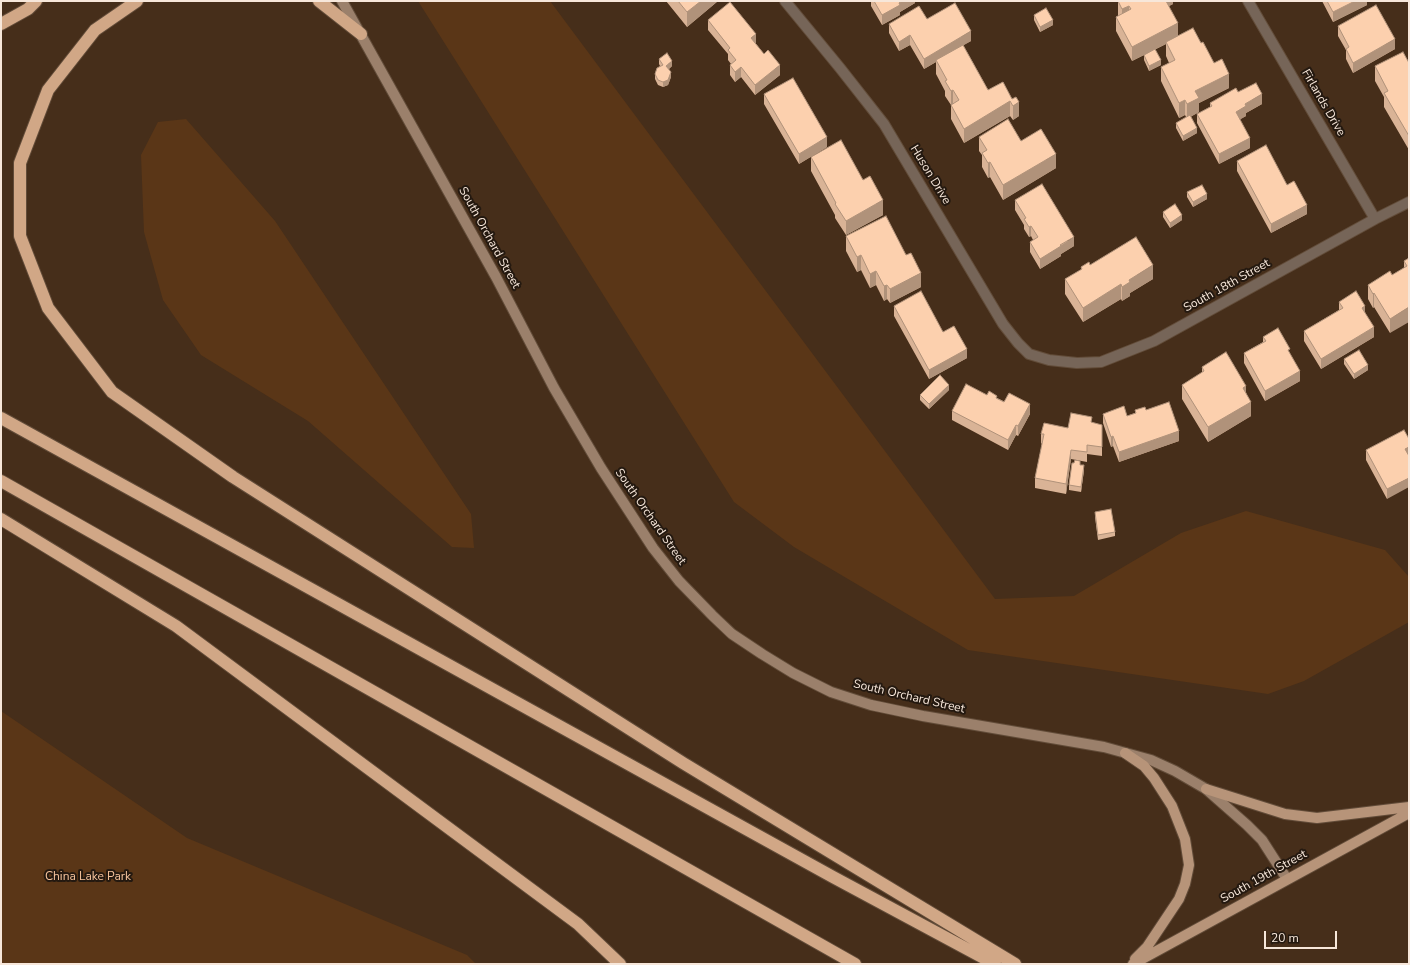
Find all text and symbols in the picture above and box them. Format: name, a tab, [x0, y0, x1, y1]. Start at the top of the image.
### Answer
street label: Firlands Drive	[1298, 67, 1348, 139]
street label: Huson Drive	[907, 143, 953, 207]
street label: South Orchard Street	[455, 185, 523, 291]
street label: South 18th Street	[1181, 256, 1273, 316]
street label: South Orchard Street	[611, 466, 689, 568]
street label: South Orchard Street	[852, 677, 966, 717]
street label: South 19th Street	[1218, 847, 1310, 907]
park label: China Lake Park	[45, 870, 131, 884]
scale bar	[1266, 923, 1339, 949]
text: 20 m	[1271, 930, 1299, 946]

